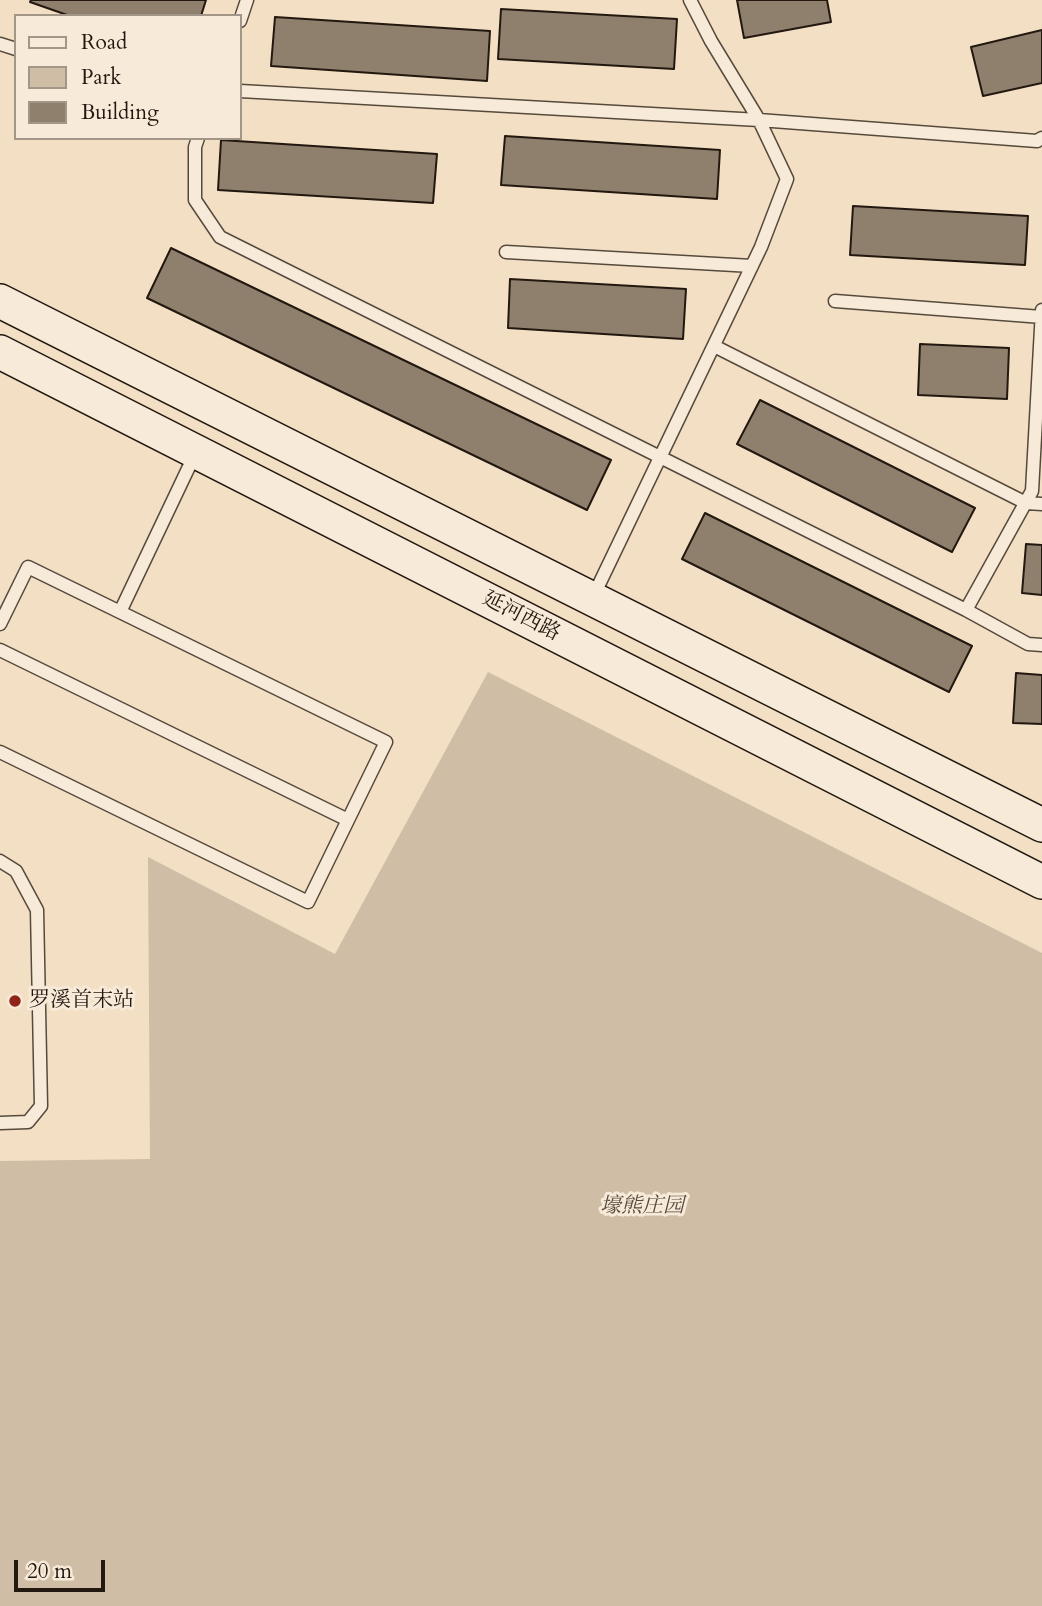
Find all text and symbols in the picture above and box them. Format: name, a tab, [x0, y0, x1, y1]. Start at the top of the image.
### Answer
legend	[14, 14, 242, 140]
text: Road	[81, 28, 127, 57]
text: Park	[81, 63, 121, 92]
text: Building	[81, 98, 159, 127]
street label: 延河西路	[478, 587, 564, 647]
place label: 罗溪首末站	[29, 988, 134, 1014]
marker: 罗溪首末站	[7, 993, 23, 1009]
park label: 壕熊庄园	[600, 1194, 684, 1220]
scale bar	[18, 1546, 108, 1590]
text: 20 m	[27, 1557, 72, 1586]

